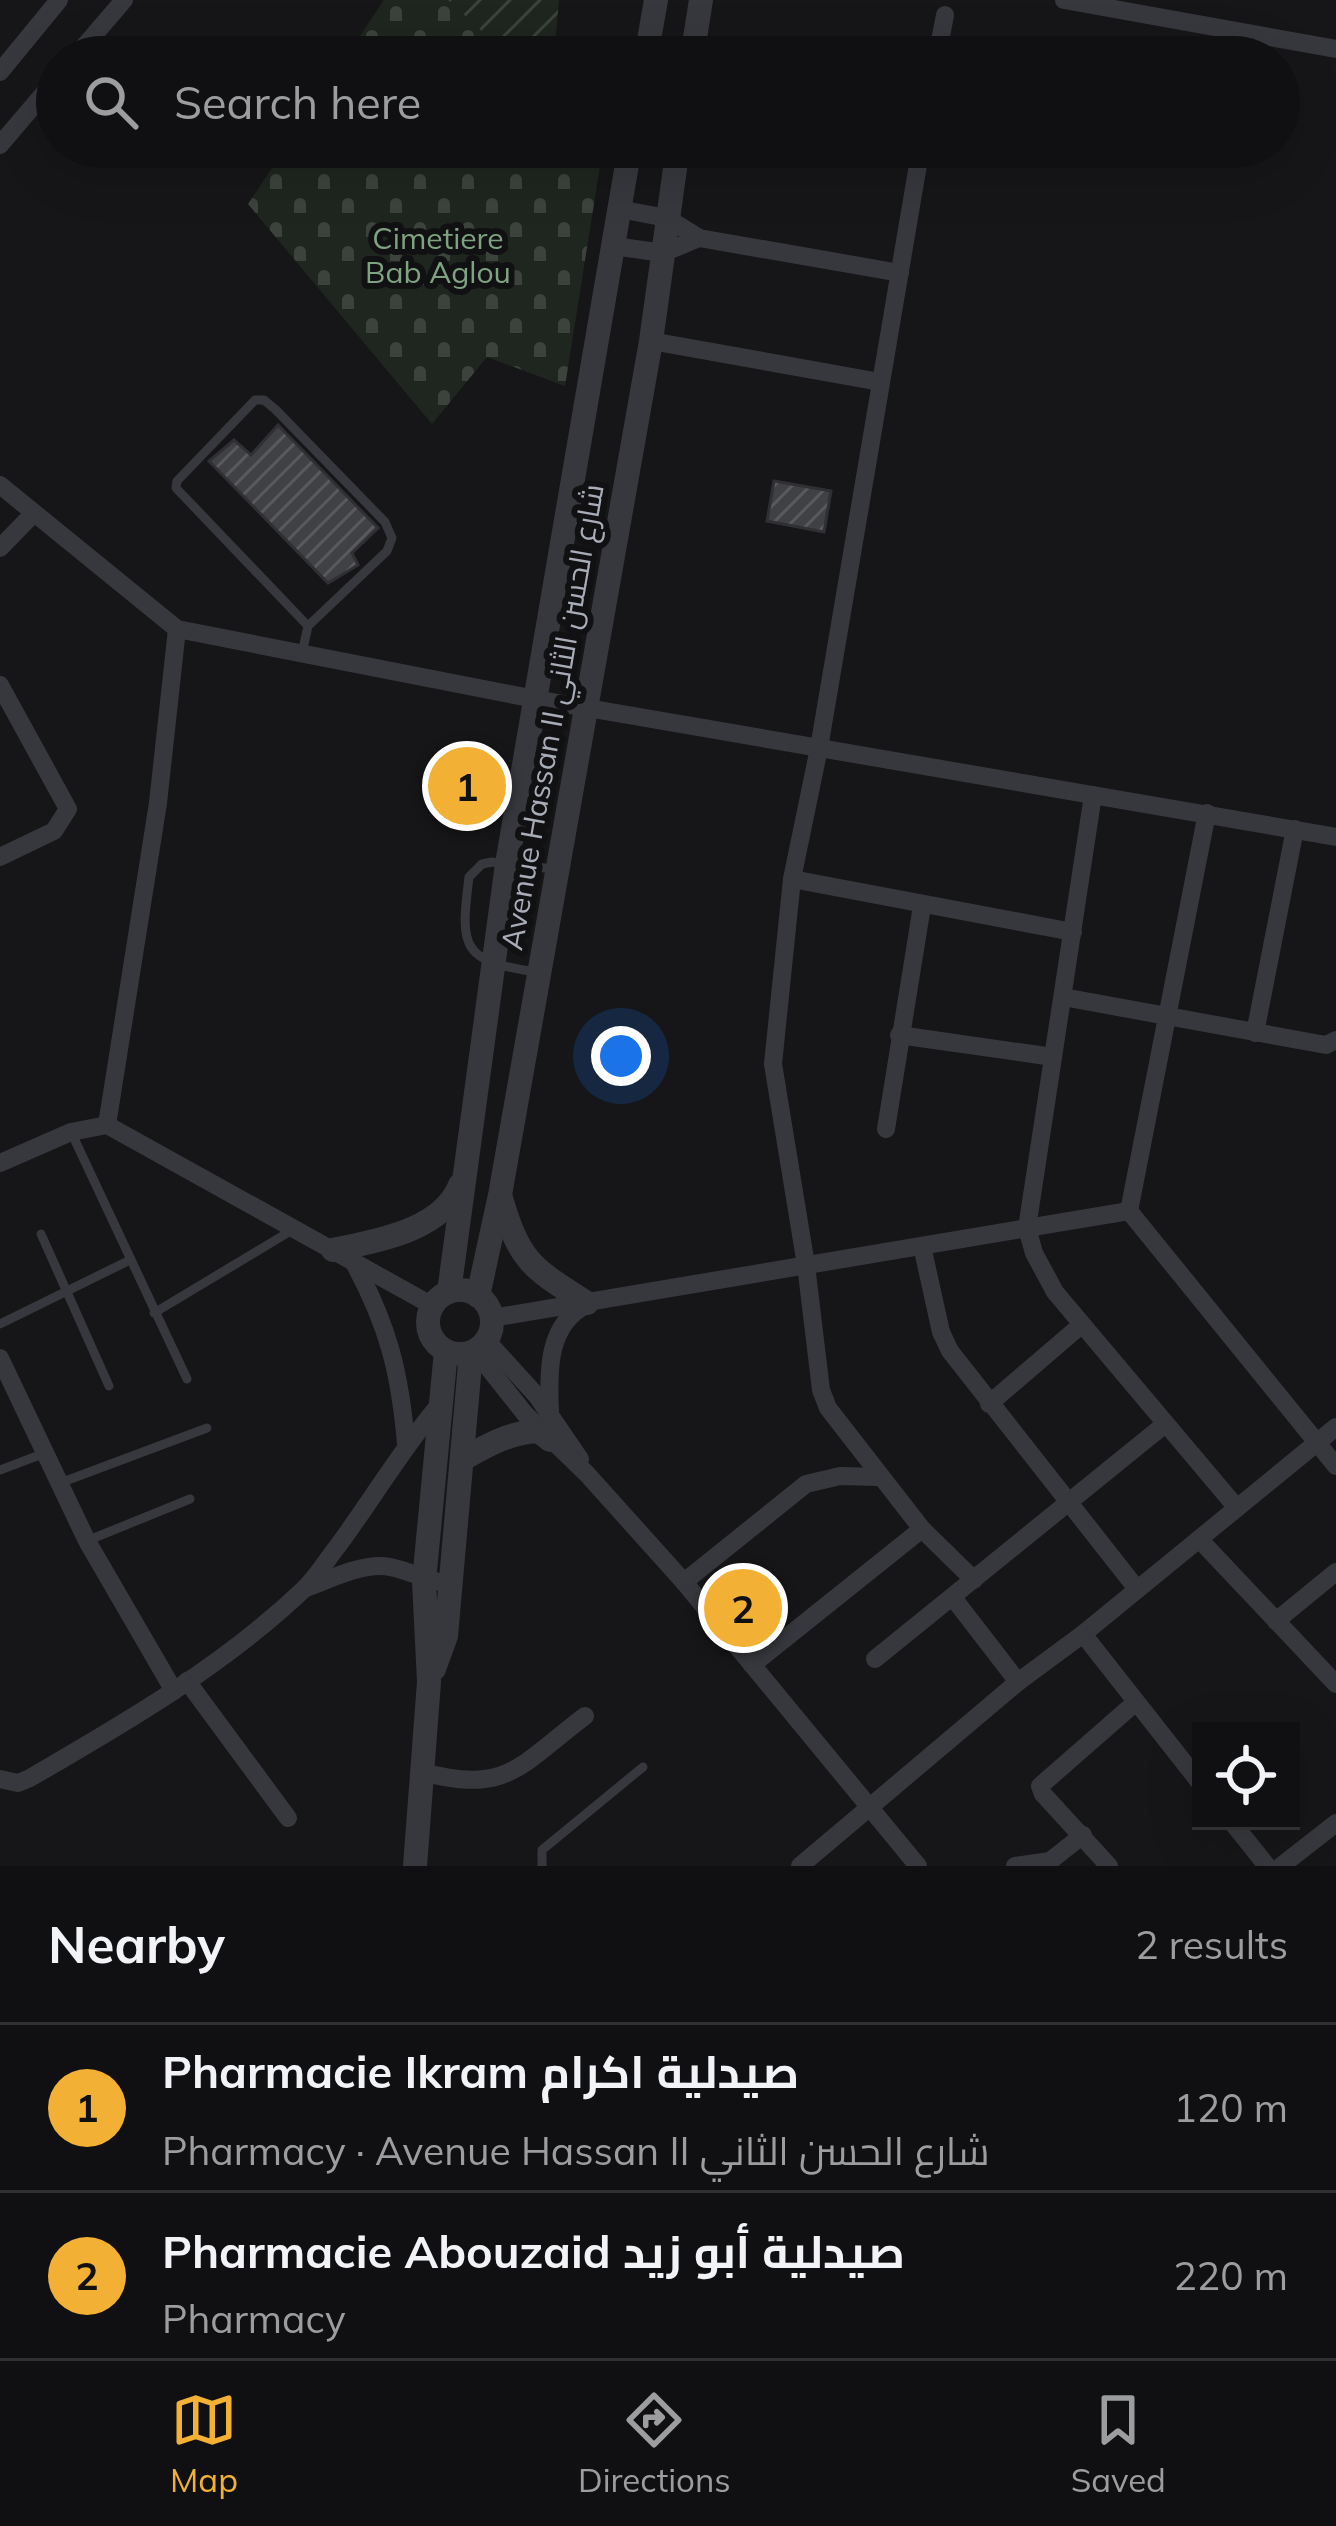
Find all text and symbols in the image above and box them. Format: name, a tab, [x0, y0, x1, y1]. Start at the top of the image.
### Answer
search box	[36, 36, 1300, 168]
icon: search	[78, 69, 144, 135]
text: Search here	[174, 74, 421, 130]
park label: Cimetiere Bab Aglou	[365, 219, 511, 291]
street label: Avenue Hassan II شارع الحسن الثاني	[492, 481, 617, 954]
pin: 1	[428, 741, 506, 831]
your location	[591, 1026, 651, 1086]
pin: 2	[704, 1563, 782, 1653]
map controls	[1192, 1722, 1300, 1830]
button: locate	[1192, 1722, 1300, 1830]
text: Nearby	[48, 1912, 225, 1976]
text: 2 results	[1135, 1920, 1288, 1969]
text: Pharmacie Ikram صيدلية اكرام	[162, 2043, 799, 2099]
text: 1	[75, 2083, 99, 2132]
text: 120 m	[1173, 2083, 1288, 2132]
text: Pharmacy · Avenue Hassan II شارع الحسن الثاني	[162, 2126, 990, 2175]
text: Pharmacie Abouzaid صيدلية أبو زيد	[162, 2223, 905, 2279]
text: 2	[75, 2251, 99, 2300]
text: 220 m	[1173, 2251, 1288, 2300]
text: Pharmacy	[162, 2294, 346, 2343]
tab: Map	[170, 2387, 238, 2500]
tab: Directions	[578, 2387, 731, 2500]
tab: Saved	[1071, 2387, 1166, 2500]

